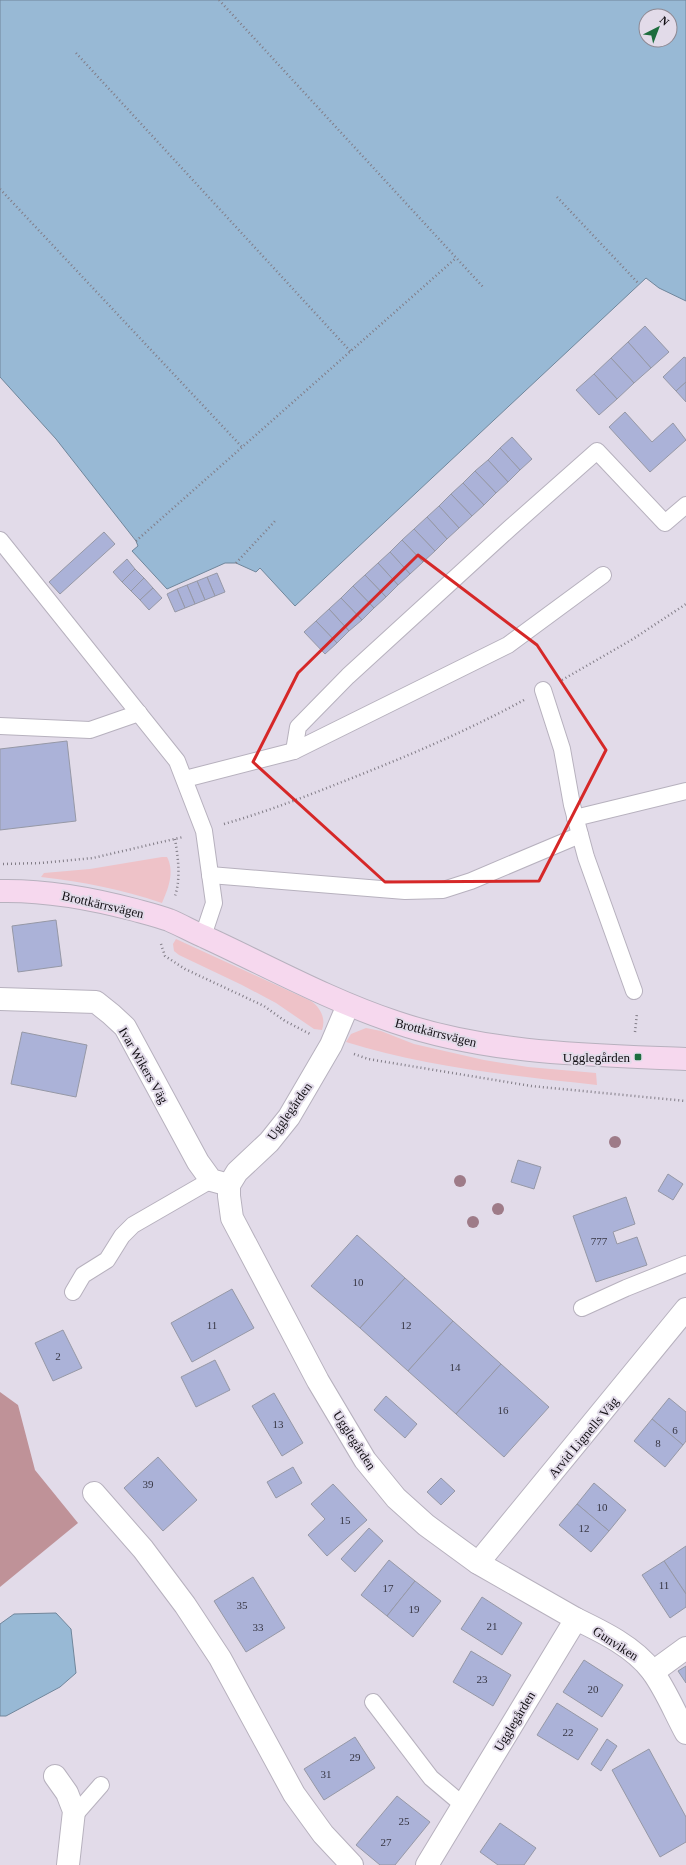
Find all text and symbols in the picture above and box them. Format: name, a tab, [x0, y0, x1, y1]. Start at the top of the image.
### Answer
north arrow	[638, 8, 678, 48]
text: N	[658, 13, 672, 28]
street label: Brottkärrsvägen	[60, 888, 146, 921]
street label: Brottkärrsvägen	[393, 1015, 479, 1050]
street label: Ivar Wikers Väg	[116, 1024, 172, 1107]
place label: Ugglegården	[563, 1050, 630, 1065]
marker: Ugglegården	[633, 1052, 643, 1062]
street label: Ugglegården	[264, 1079, 315, 1143]
house number: 777	[591, 1235, 608, 1247]
house number: 10	[353, 1276, 364, 1288]
house number: 11	[207, 1319, 217, 1331]
house number: 12	[401, 1319, 412, 1331]
house number: 2	[55, 1350, 61, 1362]
house number: 14	[450, 1361, 461, 1373]
street label: Arvid Lignells Väg	[545, 1393, 622, 1481]
house number: 16	[498, 1404, 509, 1416]
street label: Ugglegården	[330, 1408, 379, 1473]
house number: 13	[273, 1418, 284, 1430]
house number: 6	[672, 1424, 678, 1436]
house number: 8	[655, 1437, 661, 1449]
house number: 39	[143, 1478, 154, 1490]
house number: 10	[597, 1501, 608, 1513]
house number: 15	[340, 1514, 351, 1526]
house number: 12	[579, 1522, 590, 1534]
house number: 11	[659, 1579, 669, 1591]
house number: 17	[383, 1582, 394, 1594]
house number: 35	[237, 1599, 248, 1611]
house number: 19	[409, 1603, 420, 1615]
house number: 21	[487, 1620, 498, 1632]
house number: 33	[253, 1621, 264, 1633]
street label: Gunviken	[590, 1623, 642, 1664]
house number: 23	[477, 1673, 488, 1685]
house number: 20	[588, 1683, 599, 1695]
street label: Ugglegården	[491, 1688, 538, 1754]
house number: 22	[563, 1726, 574, 1738]
house number: 29	[350, 1751, 361, 1763]
house number: 31	[321, 1768, 332, 1780]
house number: 25	[399, 1815, 410, 1827]
house number: 27	[381, 1836, 392, 1848]

